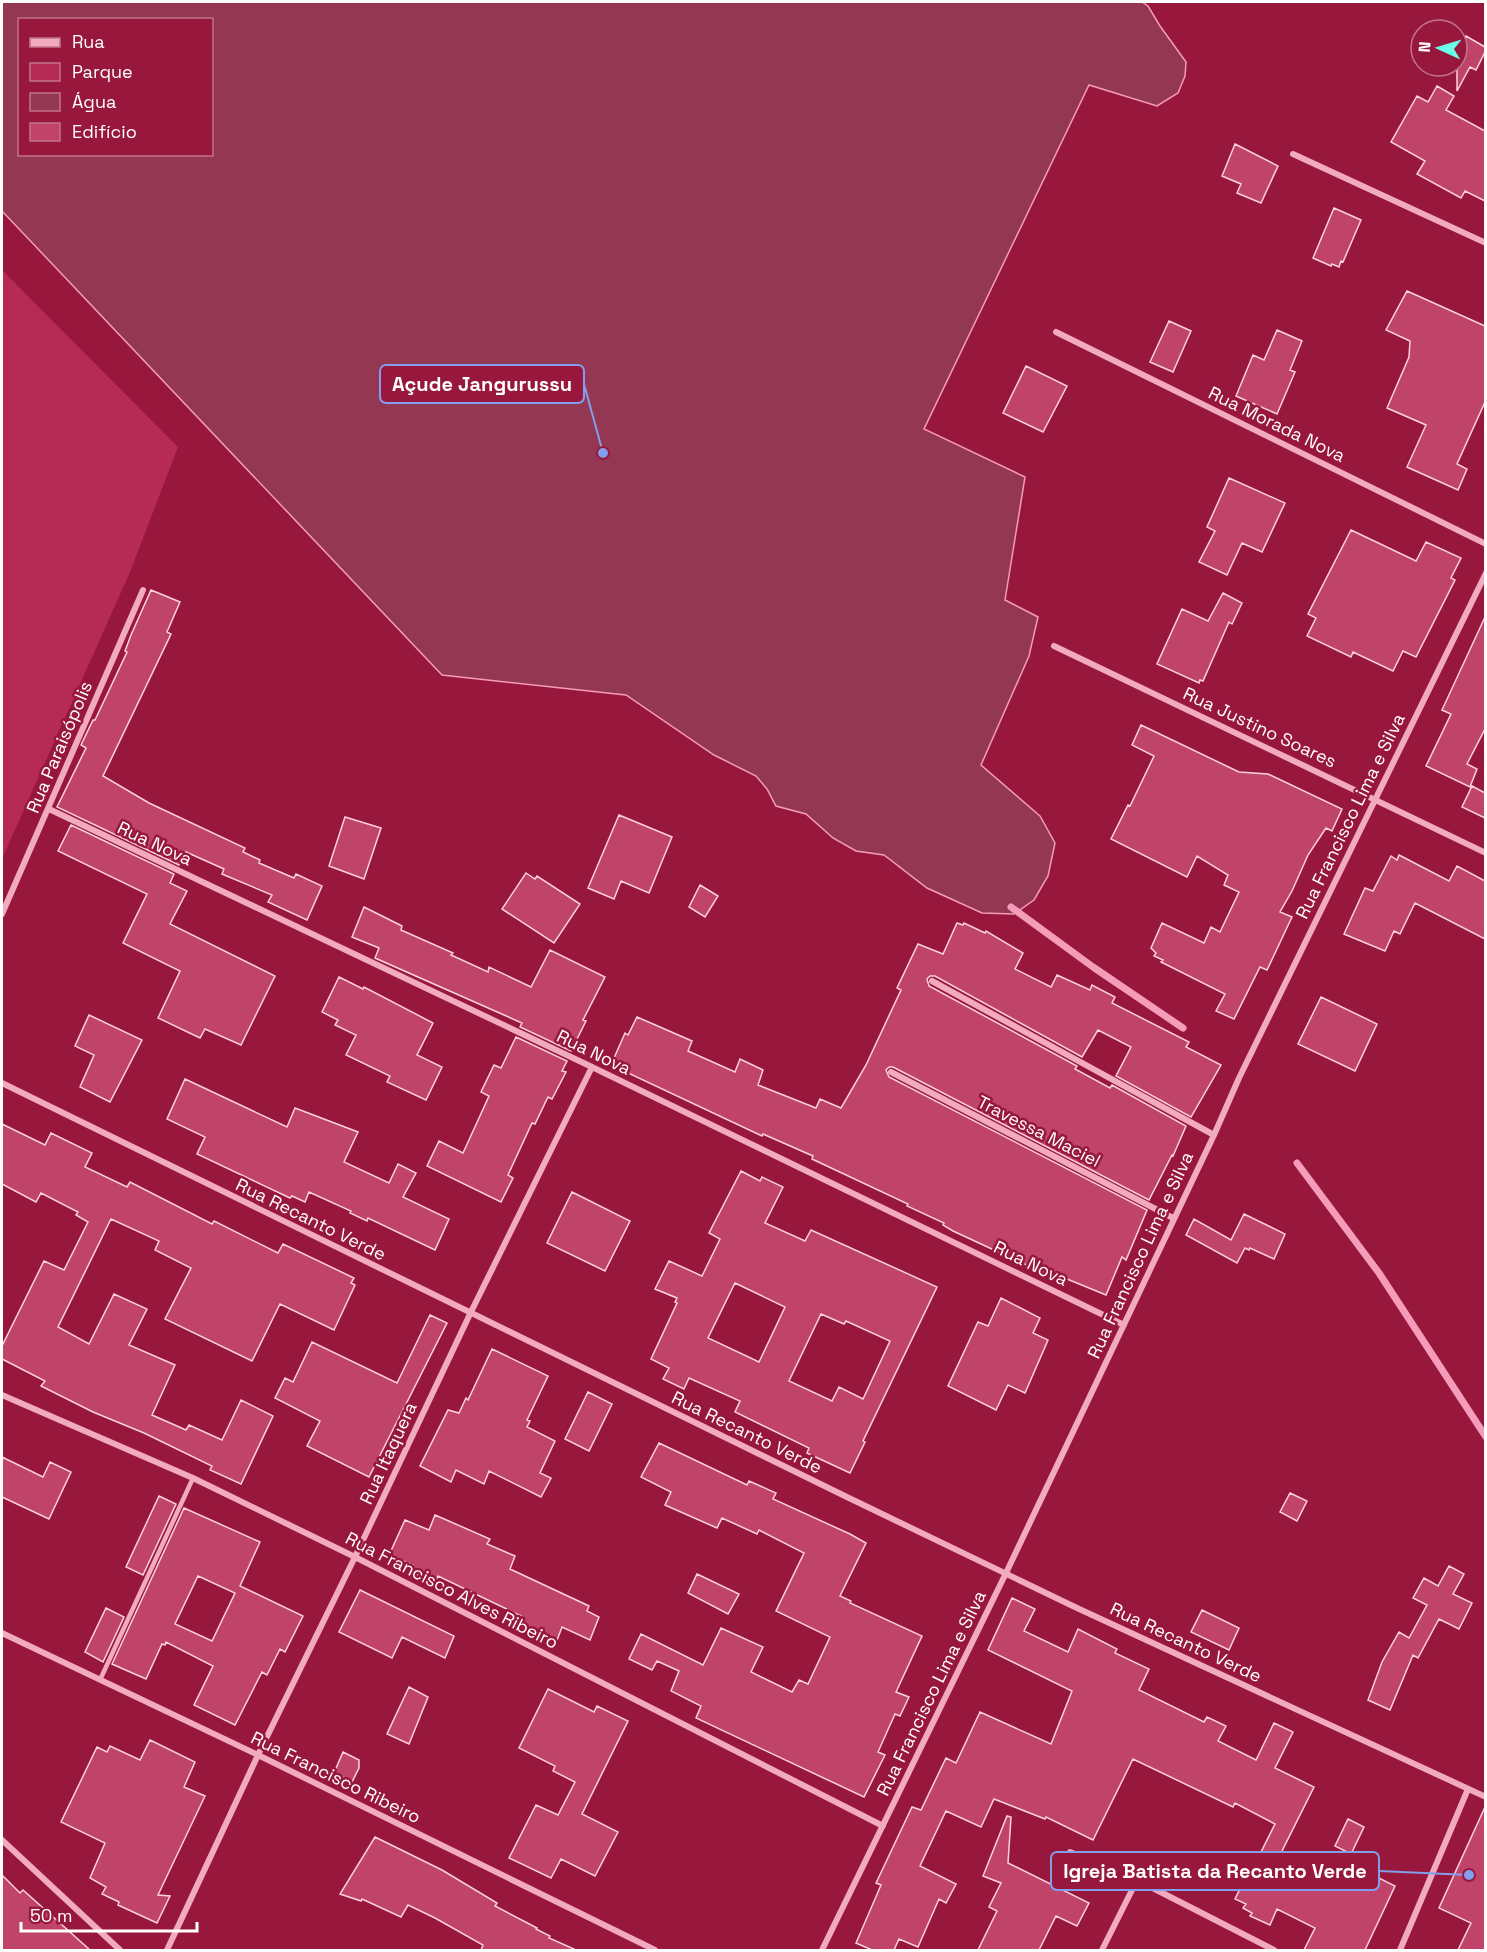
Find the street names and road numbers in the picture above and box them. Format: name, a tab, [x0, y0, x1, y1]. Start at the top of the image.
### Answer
street label: Rua Morada Nova	[1205, 381, 1349, 467]
street label: Rua Paraisópolis	[21, 678, 97, 816]
street label: Rua Justino Soares	[1180, 681, 1340, 773]
street label: Rua Francisco Lima e Silva	[1290, 710, 1410, 922]
street label: Rua Nova	[114, 816, 196, 870]
street label: Rua Nova	[553, 1024, 635, 1080]
street label: Travessa Maciel	[973, 1090, 1105, 1172]
street label: Rua Francisco Lima e Silva	[1082, 1148, 1198, 1362]
street label: Rua Recanto Verde	[232, 1173, 390, 1265]
street label: Rua Nova	[990, 1235, 1072, 1291]
street label: Rua Recanto Verde	[668, 1386, 826, 1478]
street label: Rua Itaquera	[354, 1398, 422, 1508]
street label: Rua Francisco Alves Ribeiro	[342, 1526, 562, 1654]
street label: Rua Francisco Lima e Silva	[871, 1587, 991, 1799]
street label: Rua Recanto Verde	[1107, 1597, 1265, 1687]
street label: Rua Francisco Ribeiro	[247, 1726, 425, 1828]

